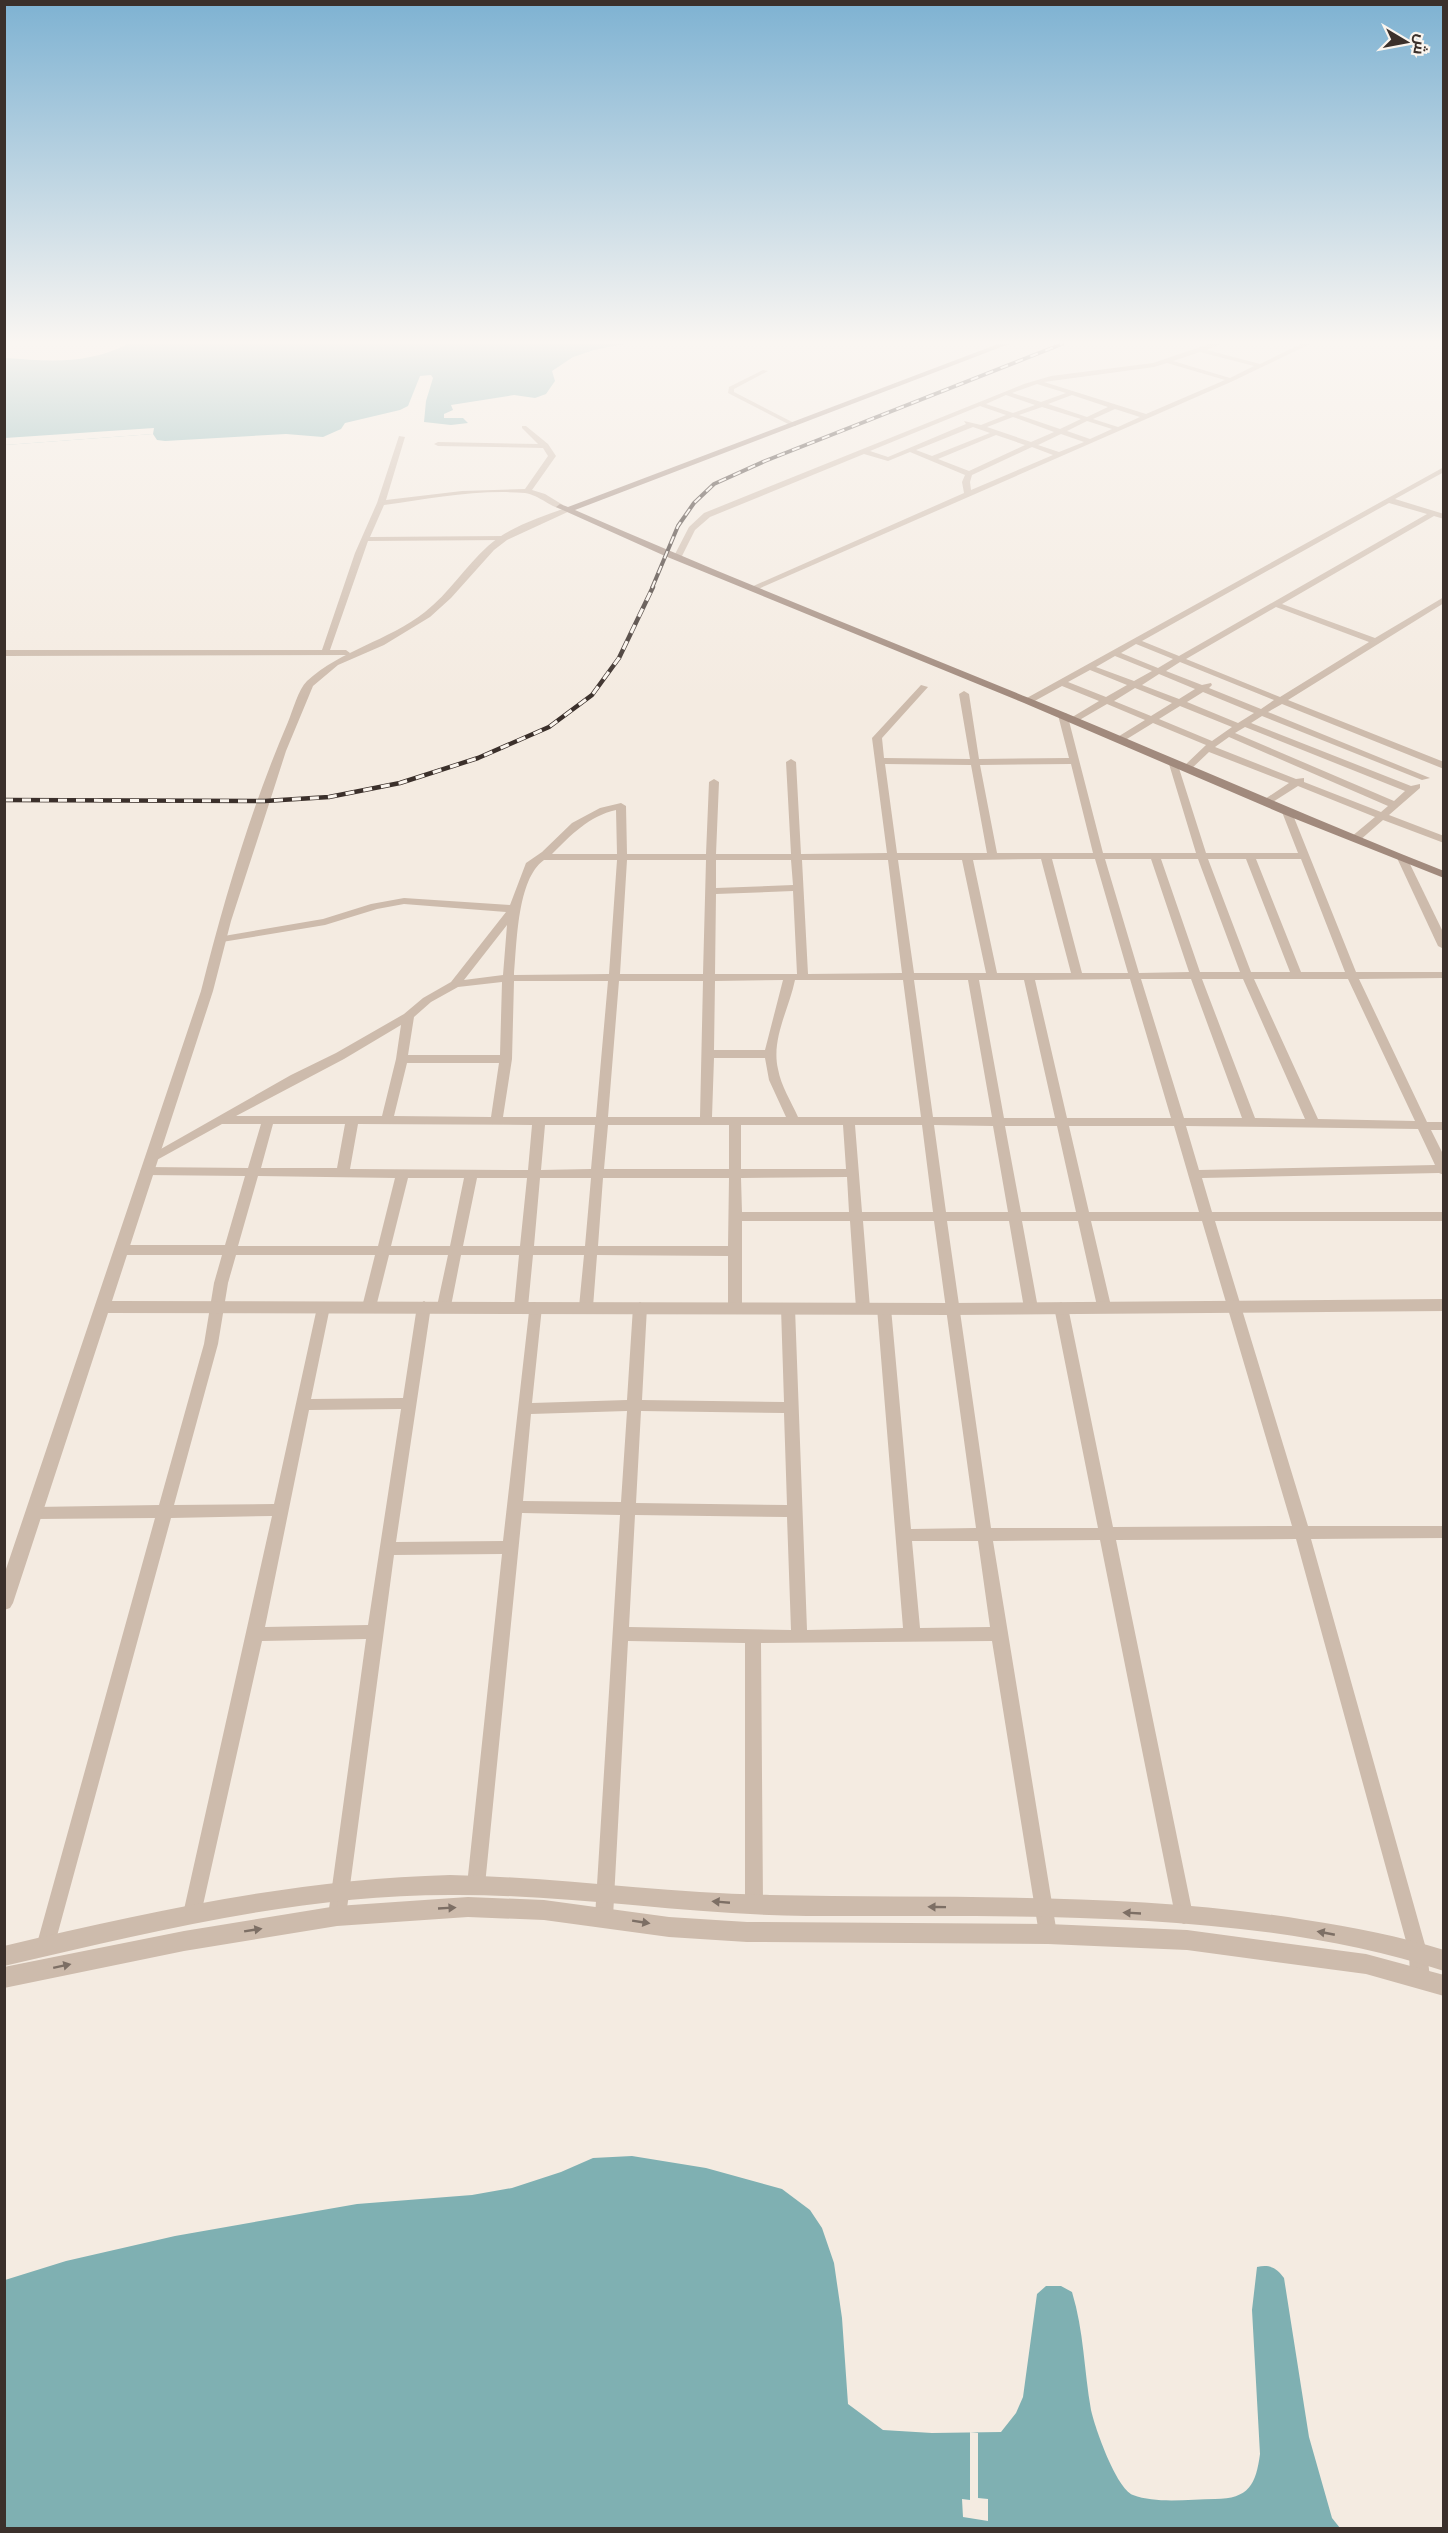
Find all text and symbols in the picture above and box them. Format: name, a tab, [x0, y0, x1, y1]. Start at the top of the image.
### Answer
north arrow	[1376, 12, 1436, 72]
text: ش	[1409, 33, 1432, 56]
one-way arrow	[711, 1897, 730, 1907]
one-way arrow	[927, 1902, 946, 1912]
one-way arrow	[437, 1903, 456, 1913]
one-way arrow	[1122, 1908, 1141, 1917]
one-way arrow	[631, 1918, 650, 1927]
one-way arrow	[244, 1925, 263, 1934]
one-way arrow	[1316, 1928, 1335, 1937]
one-way arrow	[52, 1961, 71, 1970]

